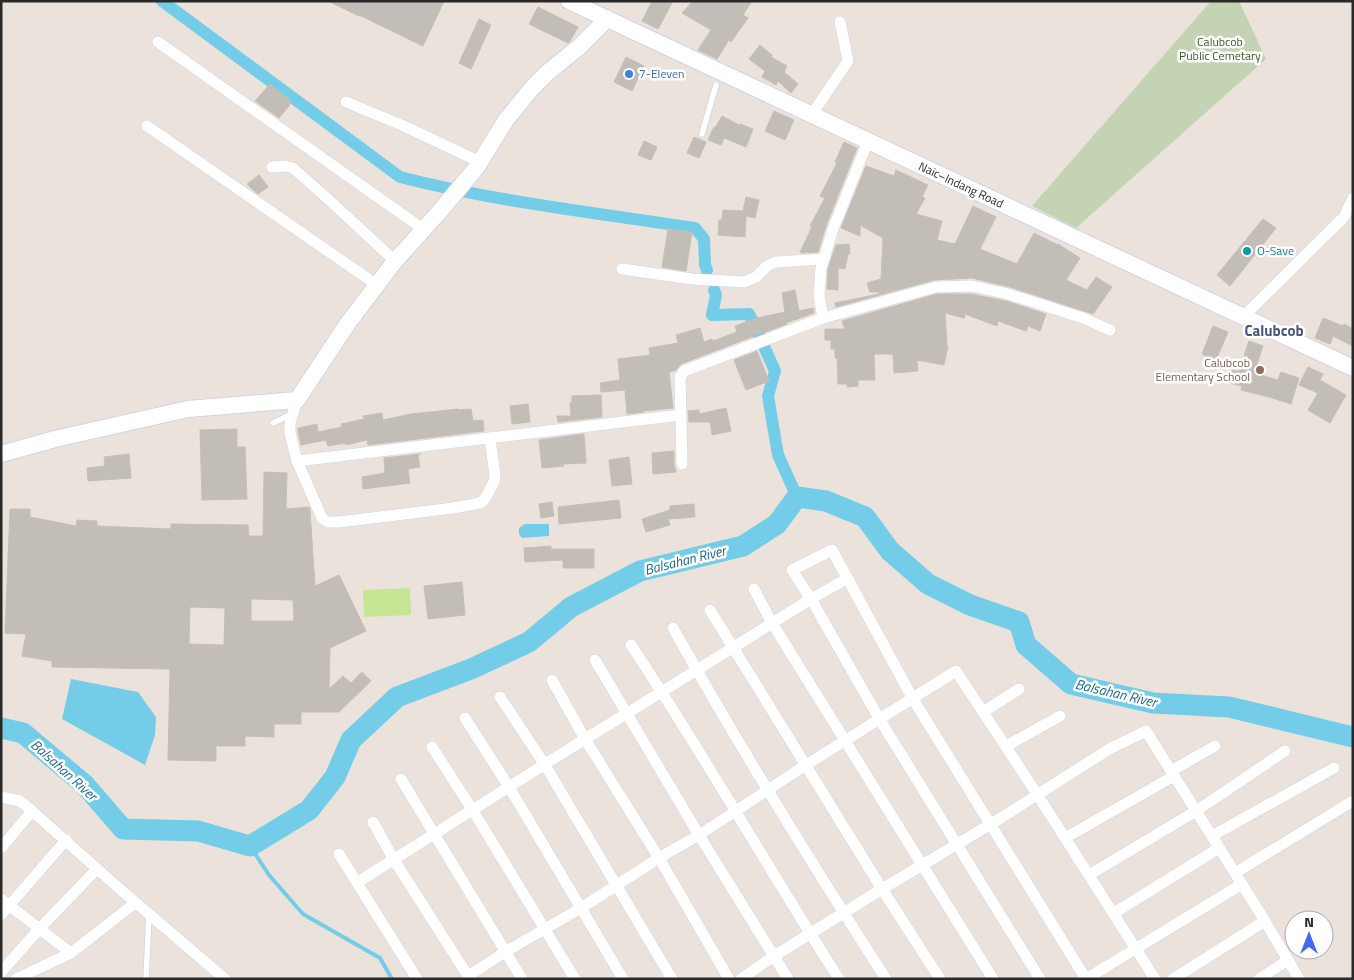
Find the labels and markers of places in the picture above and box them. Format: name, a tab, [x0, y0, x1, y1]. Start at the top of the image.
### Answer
place label: 7-Eleven	[639, 64, 685, 83]
marker: 7-Eleven	[623, 68, 635, 80]
place label: O-Save	[1257, 241, 1294, 260]
marker: O-Save	[1241, 245, 1253, 257]
place label: Calubcob Elementary School	[1156, 353, 1250, 386]
marker: Calubcob Elementary School	[1254, 364, 1266, 376]

